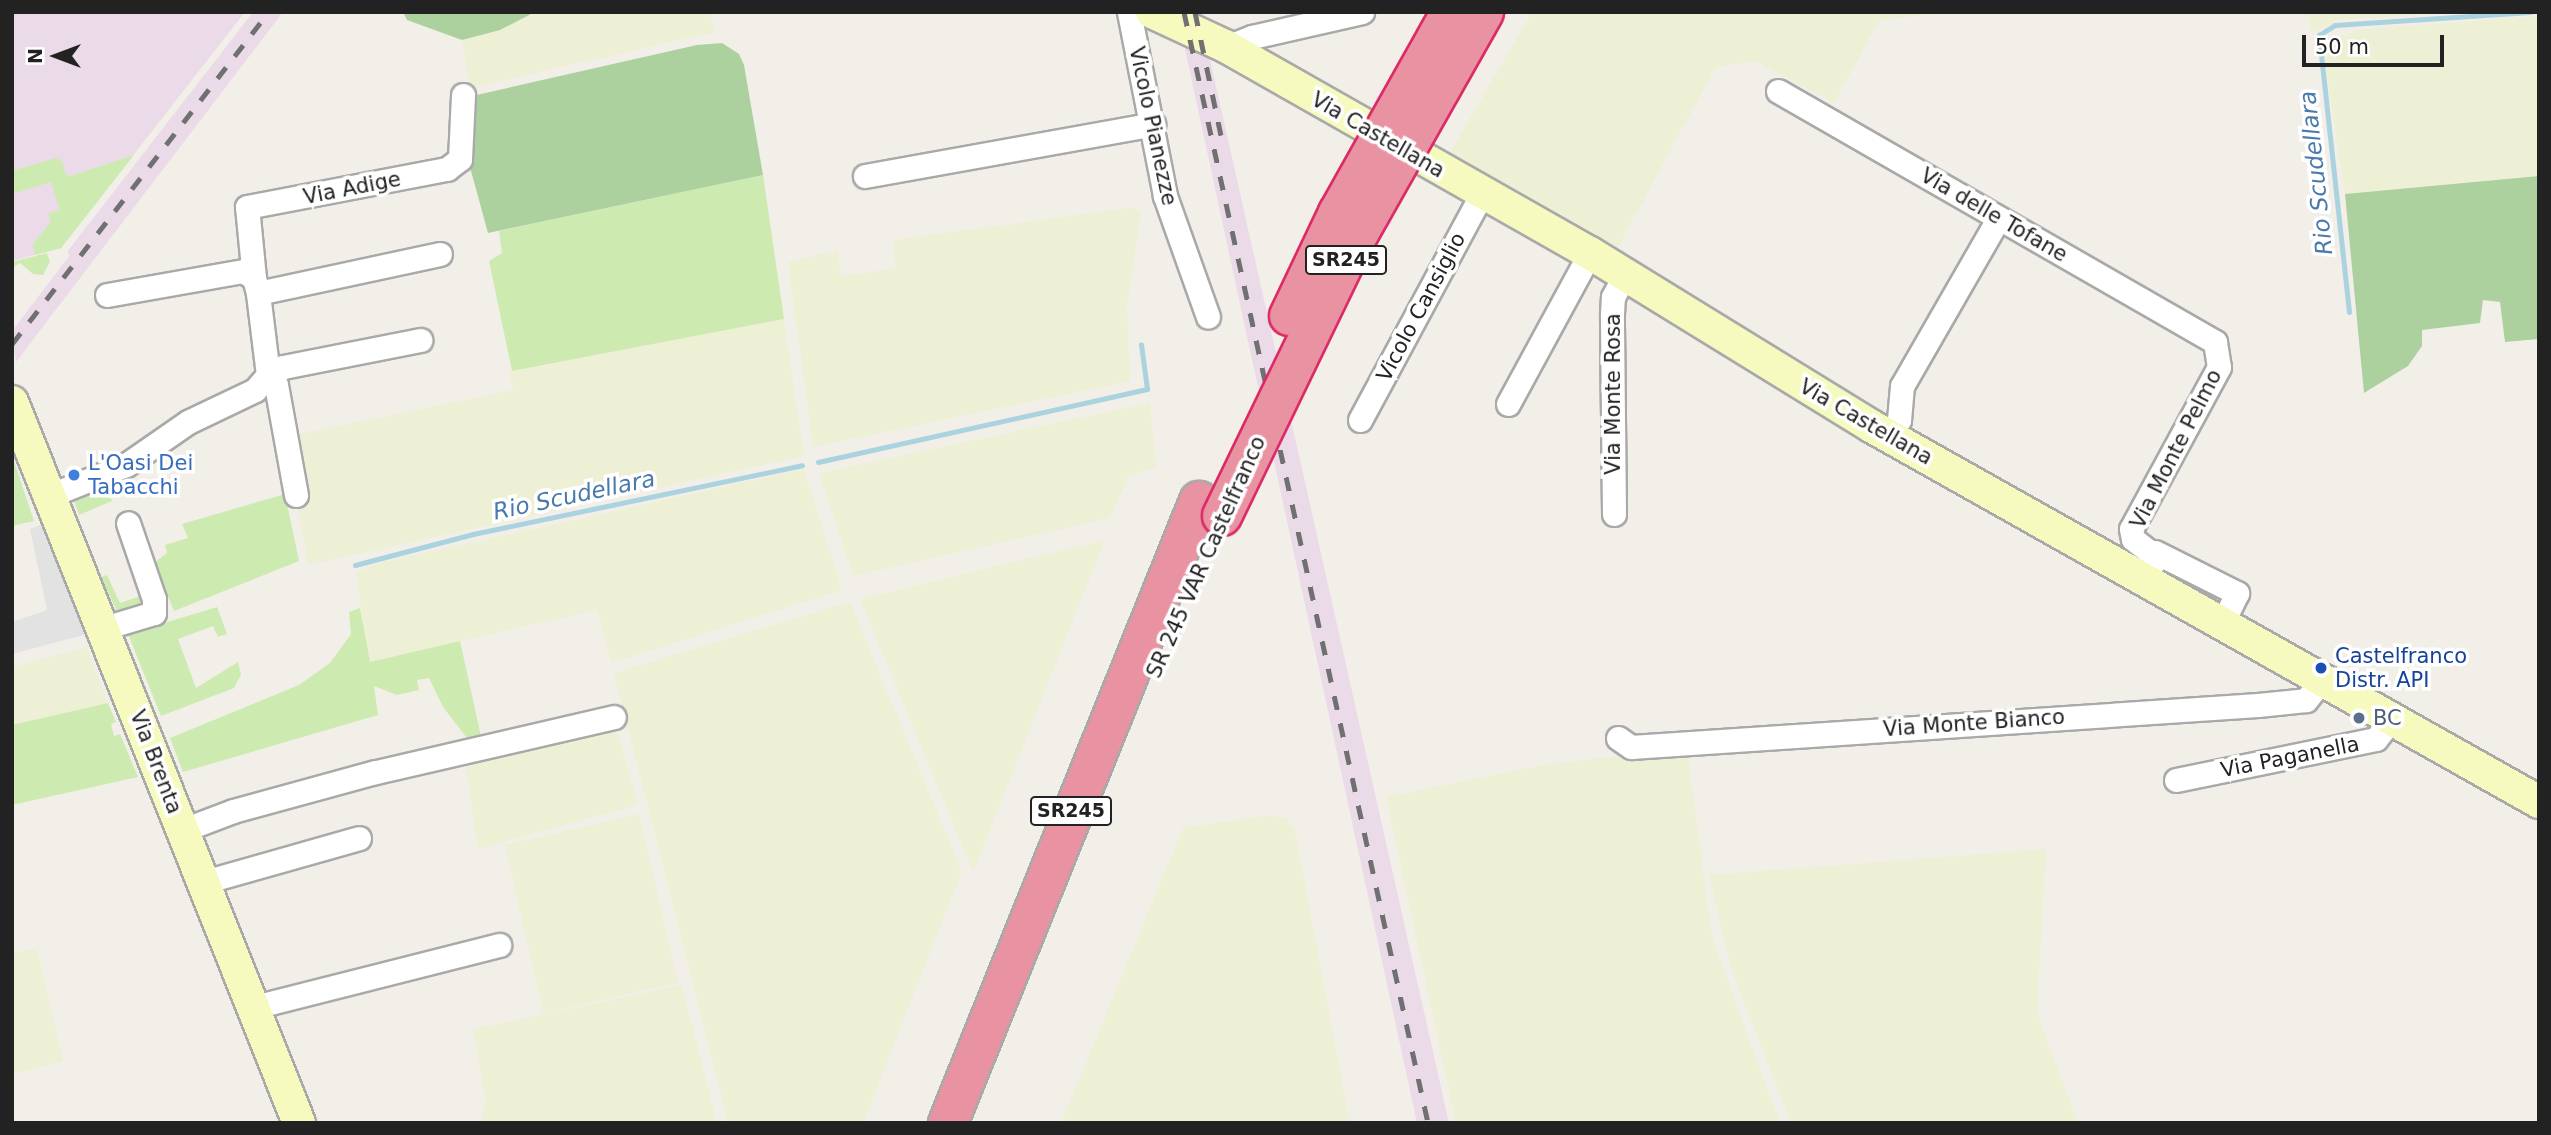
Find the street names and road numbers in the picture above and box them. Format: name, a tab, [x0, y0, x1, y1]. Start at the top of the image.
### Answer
street label: Vicolo Pianezze	[1124, 44, 1182, 208]
street label: Via Castellana	[1307, 87, 1449, 183]
street label: Via delle Tofane	[1916, 163, 2072, 267]
street label: Via Adige	[301, 166, 403, 210]
street label: Vicolo Cansiglio	[1371, 228, 1471, 386]
road number: SR245	[1304, 244, 1388, 276]
street label: Via Monte Rosa	[1600, 313, 1626, 475]
street label: Via Monte Pelmo	[2125, 365, 2227, 533]
street label: Via Castellana	[1795, 374, 1937, 470]
street label: SR 245 VAR Castelfranco	[1141, 432, 1271, 682]
street label: Via Monte Bianco	[1882, 704, 2066, 742]
street label: Via Brenta	[125, 707, 187, 817]
street label: Via Paganella	[2218, 731, 2362, 783]
road number: SR245	[1029, 796, 1113, 826]

